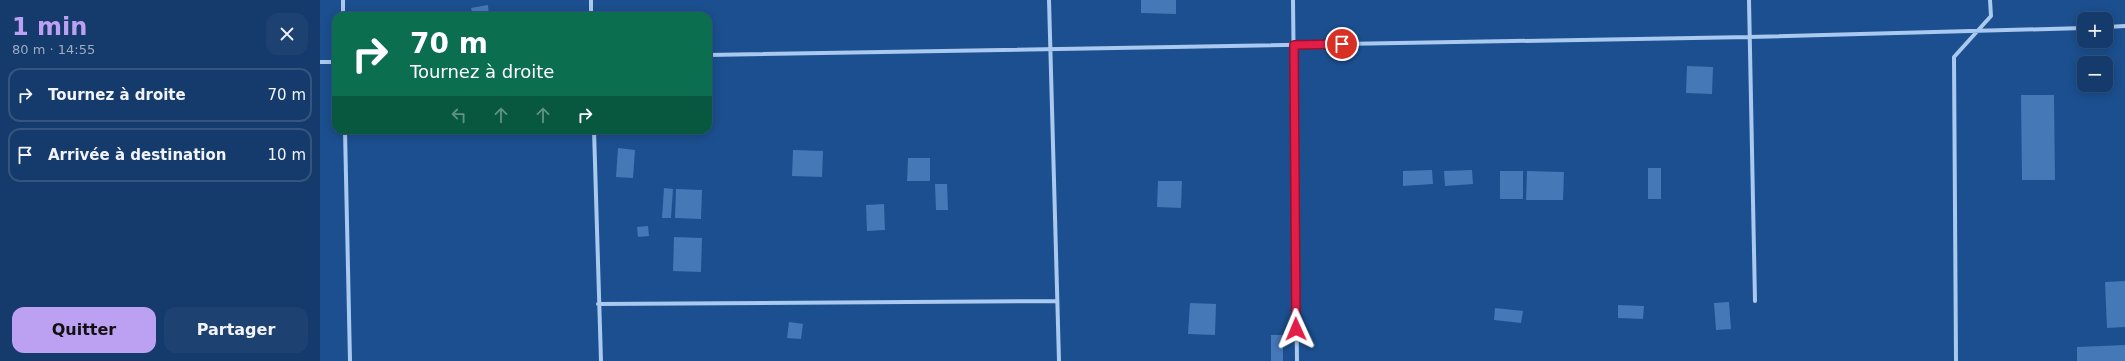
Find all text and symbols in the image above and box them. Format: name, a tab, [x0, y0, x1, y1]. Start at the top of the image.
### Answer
map controls	[2077, 12, 2113, 92]
button: +	[2077, 12, 2113, 48]
text: 1 min	[12, 13, 87, 41]
button: close	[266, 13, 308, 55]
text: 70 m	[410, 27, 488, 60]
pin	[1325, 27, 1359, 61]
icon: right	[344, 28, 396, 80]
icon: arrive	[1331, 33, 1353, 55]
text: 80 m · 14:55	[12, 42, 95, 57]
button: −	[2077, 56, 2113, 92]
text: Tournez à droite	[410, 61, 554, 82]
icon: right	[14, 84, 36, 106]
text: Tournez à droite	[48, 86, 186, 104]
text: 70 m	[268, 86, 306, 104]
icon: left	[448, 104, 470, 126]
icon: ahead	[490, 104, 512, 126]
icon: ahead	[532, 104, 554, 126]
icon: right	[574, 104, 596, 126]
icon: arrive	[14, 144, 36, 166]
text: Arrivée à destination	[48, 146, 226, 164]
text: 10 m	[268, 146, 306, 164]
button: Quitter	[12, 307, 156, 353]
button: Partager	[164, 307, 308, 353]
position arrow	[1275, 308, 1317, 350]

